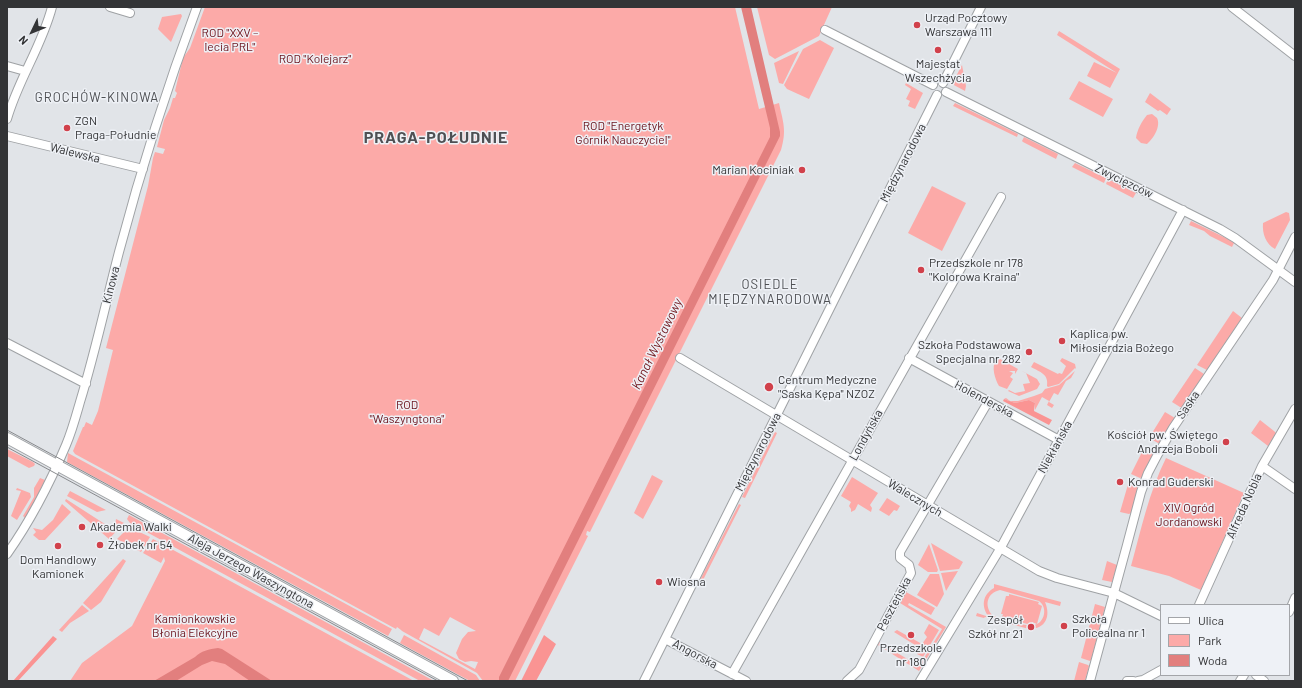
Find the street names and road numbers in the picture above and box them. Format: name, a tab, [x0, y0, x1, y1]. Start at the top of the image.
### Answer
street label: Międzynarodowa	[877, 121, 929, 205]
street label: Walewska	[48, 140, 102, 166]
street label: Zwycięzców	[1093, 161, 1155, 201]
street label: Kinowa	[99, 265, 123, 305]
street label: Holenderska	[952, 377, 1016, 421]
street label: Saska	[1173, 388, 1203, 422]
street label: Londyńska	[846, 407, 886, 463]
street label: Międzynarodowa	[732, 410, 784, 494]
street label: Niekłańska	[1035, 418, 1075, 476]
street label: Alfreda Nobla	[1223, 471, 1265, 541]
street label: Walecznych	[885, 476, 945, 520]
street label: Aleja Jerzego Waszyngtona	[186, 530, 316, 612]
street label: Peszteńska	[874, 575, 914, 633]
street label: Angorska	[670, 636, 720, 672]

